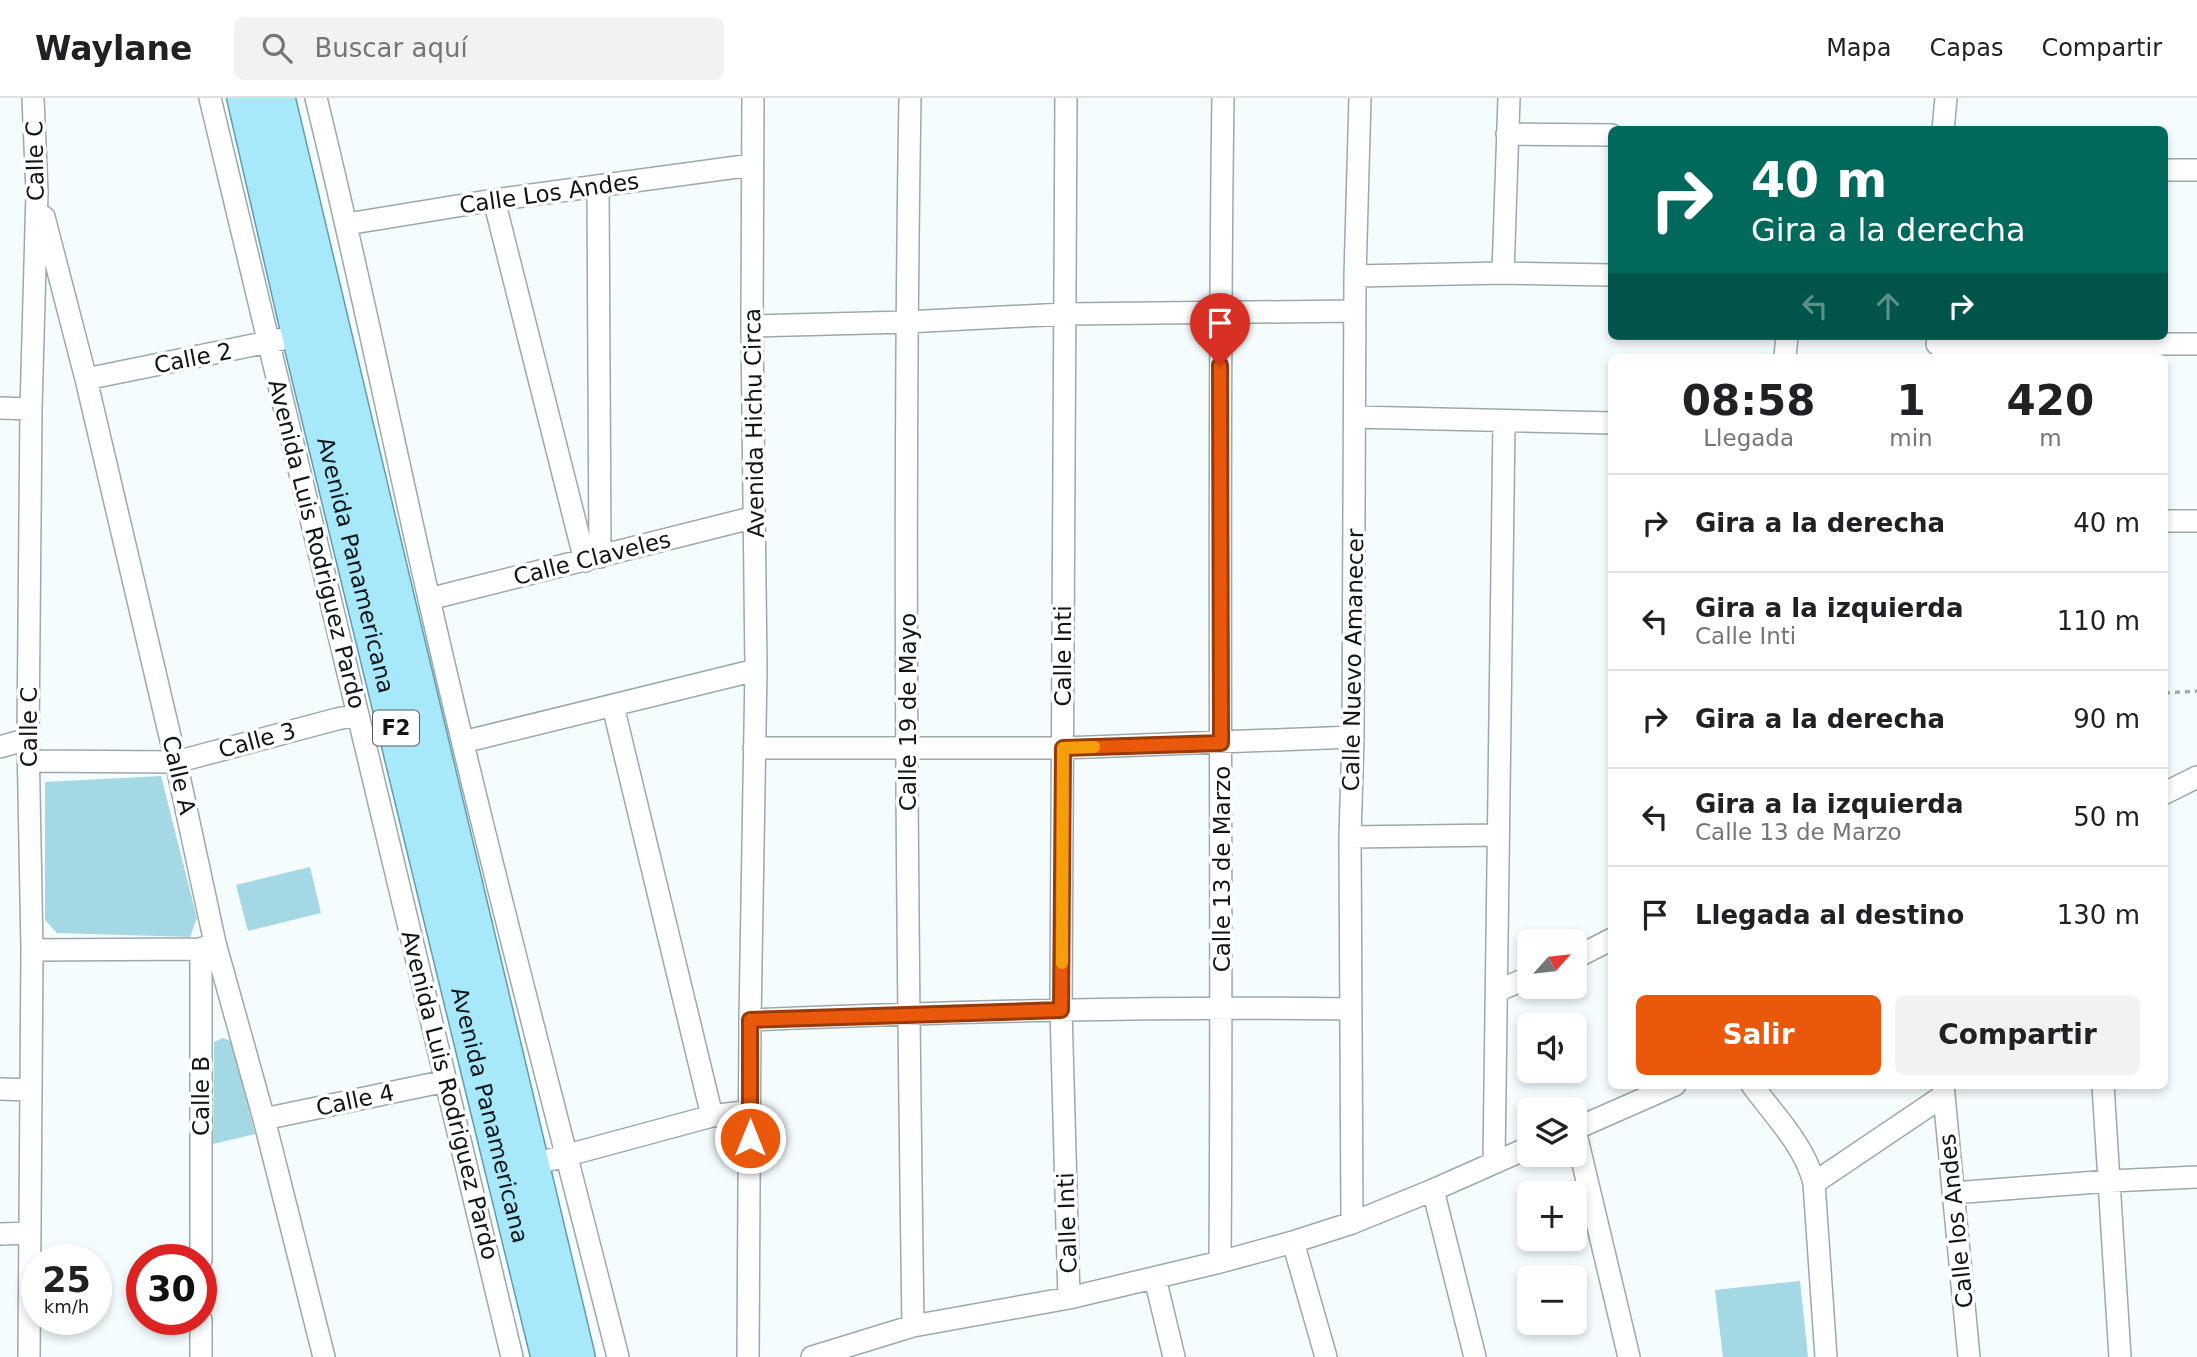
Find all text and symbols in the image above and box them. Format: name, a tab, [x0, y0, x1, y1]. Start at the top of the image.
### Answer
search box	[234, 17, 724, 80]
text: Waylane	[35, 29, 192, 68]
icon: search	[258, 29, 296, 67]
text: Buscar aquí	[314, 33, 468, 63]
text: Mapa	[1826, 34, 1892, 62]
text: Capas	[1930, 34, 2003, 62]
text: Compartir	[2041, 34, 2162, 62]
street label: Calle C	[21, 121, 49, 201]
text: 40 m	[1751, 152, 1887, 209]
icon: right	[1636, 154, 1727, 245]
street label: Calle Los Andes	[457, 168, 641, 218]
text: Gira a la derecha	[1751, 211, 2026, 249]
icon: left	[1796, 287, 1834, 325]
icon: ahead	[1869, 287, 1907, 325]
icon: right	[1942, 287, 1980, 325]
pin	[1190, 293, 1250, 365]
icon: arrive	[1201, 304, 1239, 342]
street label: Avenida Hichu Circa	[739, 308, 769, 538]
street label: Calle 2	[152, 338, 234, 378]
text: 08:58	[1682, 376, 1816, 425]
text: 1	[1896, 376, 1926, 425]
text: 420	[2007, 376, 2094, 425]
street label: Avenida Luis Rodriguez Pardo	[263, 377, 371, 711]
text: Llegada	[1703, 425, 1794, 451]
text: min	[1889, 425, 1933, 451]
text: m	[2039, 425, 2062, 451]
street label: Avenida Panamericana	[312, 434, 400, 696]
icon: right	[1636, 504, 1674, 542]
text: Gira a la derecha	[1695, 508, 1945, 538]
text: 40 m	[2073, 508, 2140, 538]
street label: Calle Claveles	[511, 526, 673, 590]
street label: Calle Nuevo Amanecer	[1338, 528, 1368, 791]
text: Gira a la izquierda	[1695, 593, 1963, 623]
icon: left	[1636, 602, 1674, 640]
street label: Calle Inti	[1050, 605, 1076, 707]
text: 110 m	[2057, 606, 2140, 636]
street label: Calle 19 de Mayo	[895, 613, 921, 811]
text: Calle Inti	[1695, 623, 1796, 649]
street label: Calle C	[16, 687, 42, 767]
icon: right	[1636, 700, 1674, 738]
text: Gira a la derecha	[1695, 704, 1945, 734]
text: 90 m	[2073, 704, 2140, 734]
road number: F2	[373, 710, 419, 746]
street label: Calle 3	[215, 717, 299, 763]
street label: Calle A	[157, 733, 201, 817]
street label: Calle 13 de Marzo	[1209, 766, 1235, 972]
text: Gira a la izquierda	[1695, 789, 1963, 819]
icon: left	[1636, 798, 1674, 836]
text: 50 m	[2073, 802, 2140, 832]
text: Calle 13 de Marzo	[1695, 819, 1902, 845]
icon: arrive	[1636, 896, 1674, 934]
text: Llegada al destino	[1695, 900, 1964, 930]
text: 130 m	[2057, 900, 2140, 930]
street label: Avenida Luis Rodriguez Pardo	[396, 928, 504, 1262]
north arrow	[1517, 929, 1587, 999]
map controls	[1517, 929, 1587, 1335]
street label: Avenida Panamericana	[446, 984, 534, 1246]
button: Salir	[1636, 995, 1881, 1075]
button: Compartir	[1895, 995, 2140, 1075]
button: sound	[1517, 1013, 1587, 1083]
street label: Calle B	[188, 1056, 214, 1136]
street label: Calle 4	[314, 1079, 396, 1121]
button: layers	[1517, 1097, 1587, 1167]
position arrow	[713, 1101, 787, 1175]
street label: Calle los Andes	[1934, 1133, 1978, 1309]
street label: Calle Inti	[1052, 1172, 1082, 1274]
button: +	[1517, 1181, 1587, 1251]
speed limit sign: 30	[126, 1244, 217, 1335]
text: 25	[42, 1260, 91, 1300]
button: −	[1517, 1265, 1587, 1335]
text: km/h	[44, 1296, 89, 1317]

